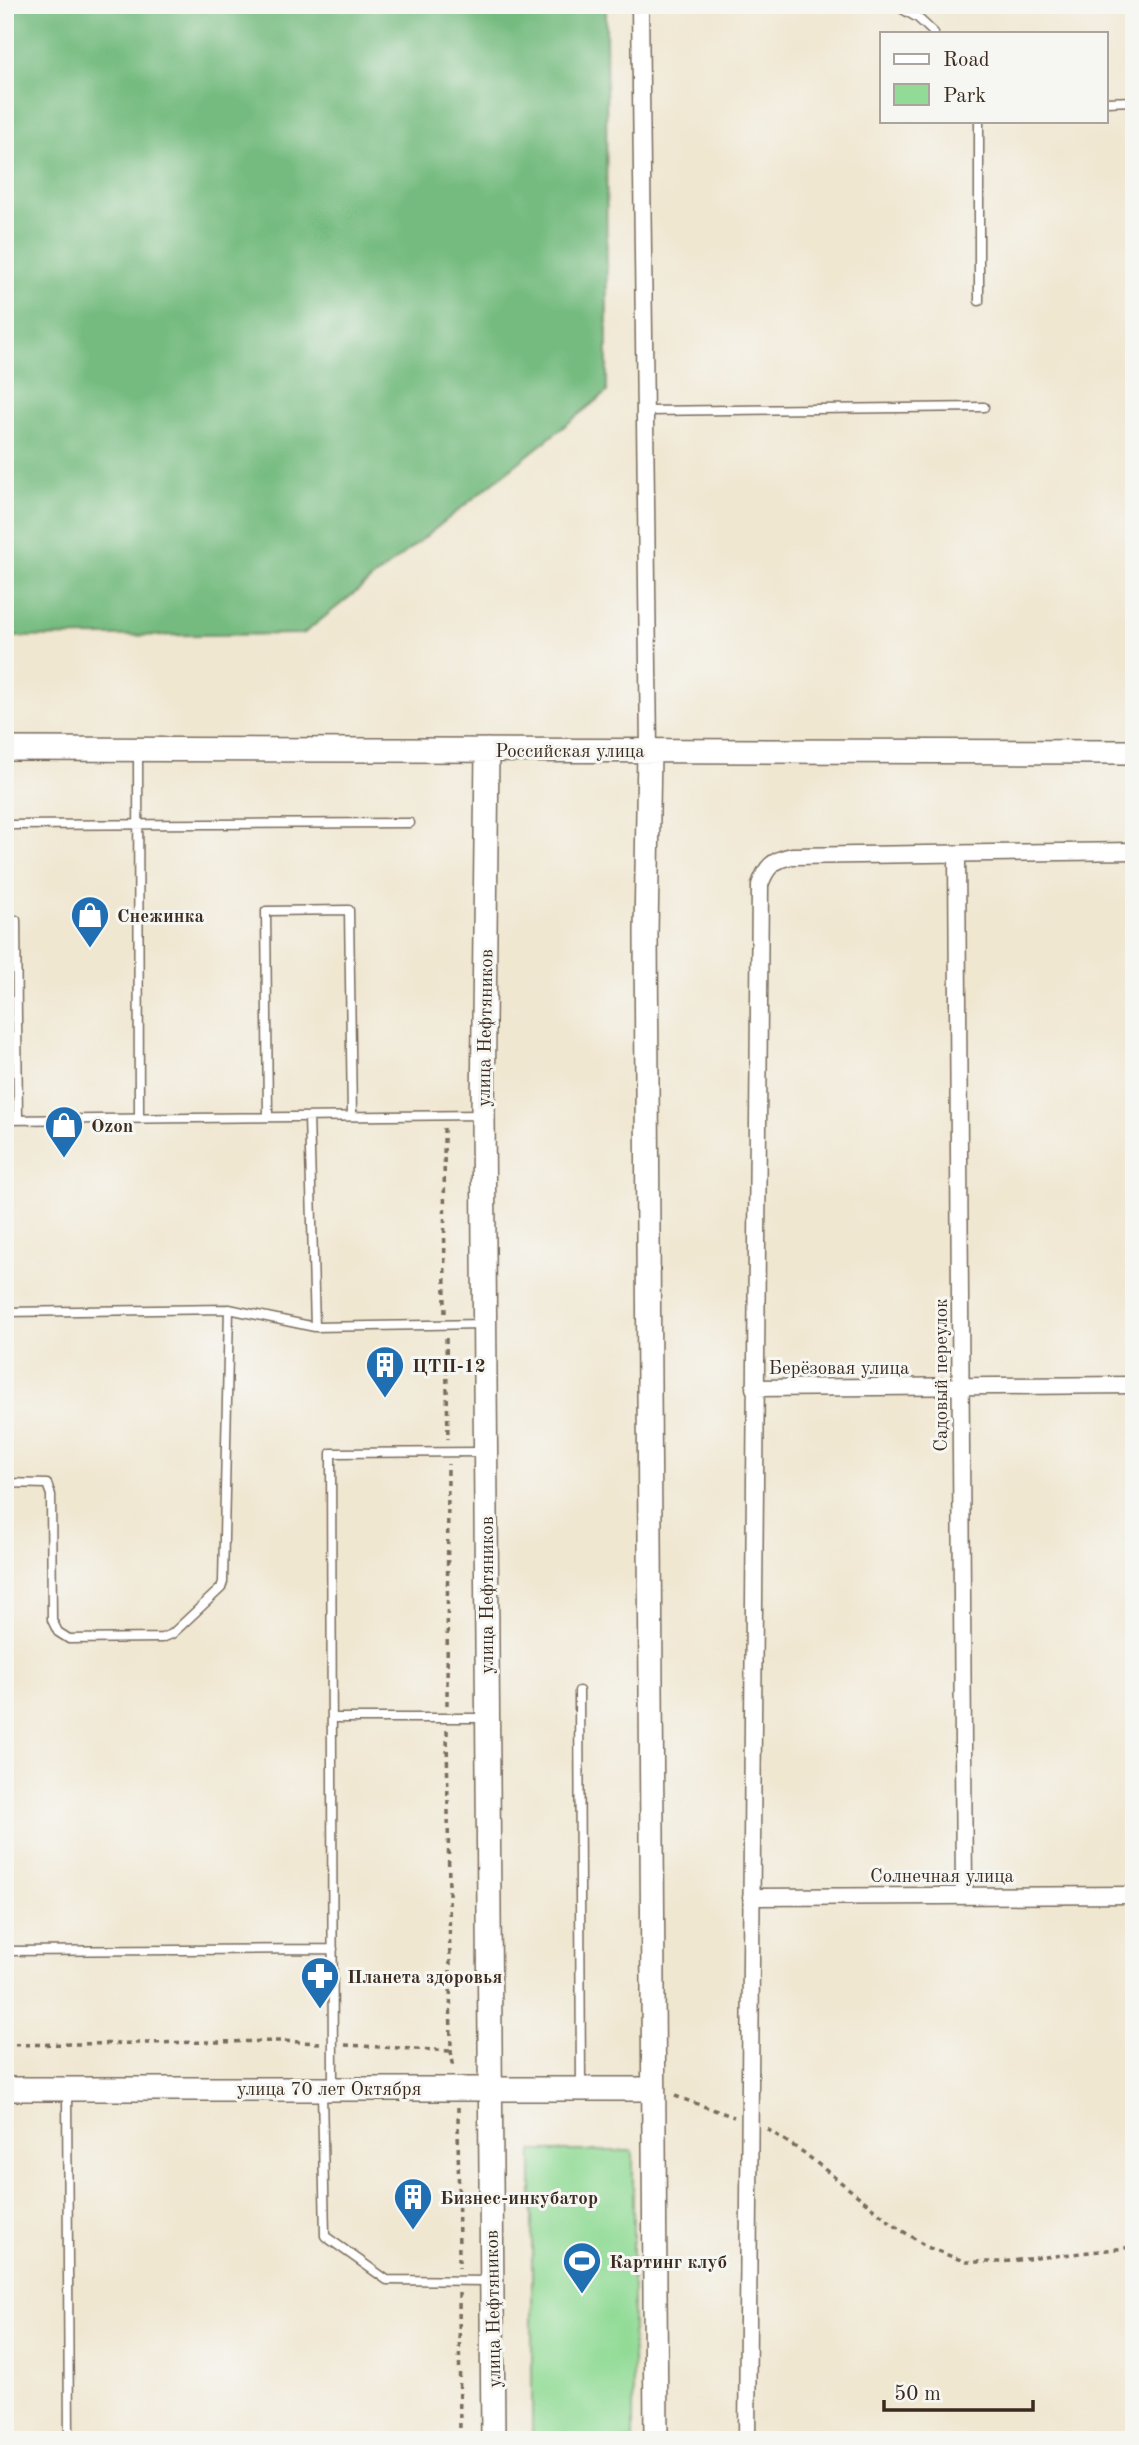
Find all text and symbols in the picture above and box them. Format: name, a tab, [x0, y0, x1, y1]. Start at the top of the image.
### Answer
legend	[880, 32, 1108, 122]
text: Road	[943, 50, 990, 71]
text: Park	[943, 86, 986, 107]
street label: Российская улица	[495, 743, 645, 762]
shop icon: Снежинка	[69, 894, 111, 949]
place label: Снежинка	[117, 908, 205, 927]
street label: улица Нефтяников	[476, 949, 497, 1107]
shop icon: Ozon	[43, 1104, 85, 1159]
place label: Ozon	[91, 1118, 133, 1137]
street label: Садовый переулок	[933, 1298, 952, 1452]
building icon: ЦТП-12	[364, 1344, 406, 1399]
place label: ЦТП-12	[412, 1358, 486, 1377]
street label: Берёзовая улица	[769, 1360, 910, 1379]
street label: улица Нефтяников	[479, 1516, 498, 1674]
street label: Солнечная улица	[870, 1868, 1015, 1887]
pharmacy icon: Планета здоровья	[299, 1955, 341, 2010]
place label: Планета здоровья	[347, 1969, 502, 1988]
street label: улица 70 лет Октября	[237, 2081, 421, 2100]
building icon: Бизнес-инкубатор	[392, 2176, 434, 2231]
place label: Бизнес-инкубатор	[440, 2190, 598, 2209]
street label: улица Нефтяников	[484, 2230, 505, 2388]
sports icon: Картинг клуб	[561, 2240, 603, 2295]
place label: Картинг клуб	[609, 2254, 727, 2273]
scale bar	[884, 2368, 1032, 2412]
text: 50 m	[894, 2384, 941, 2405]

